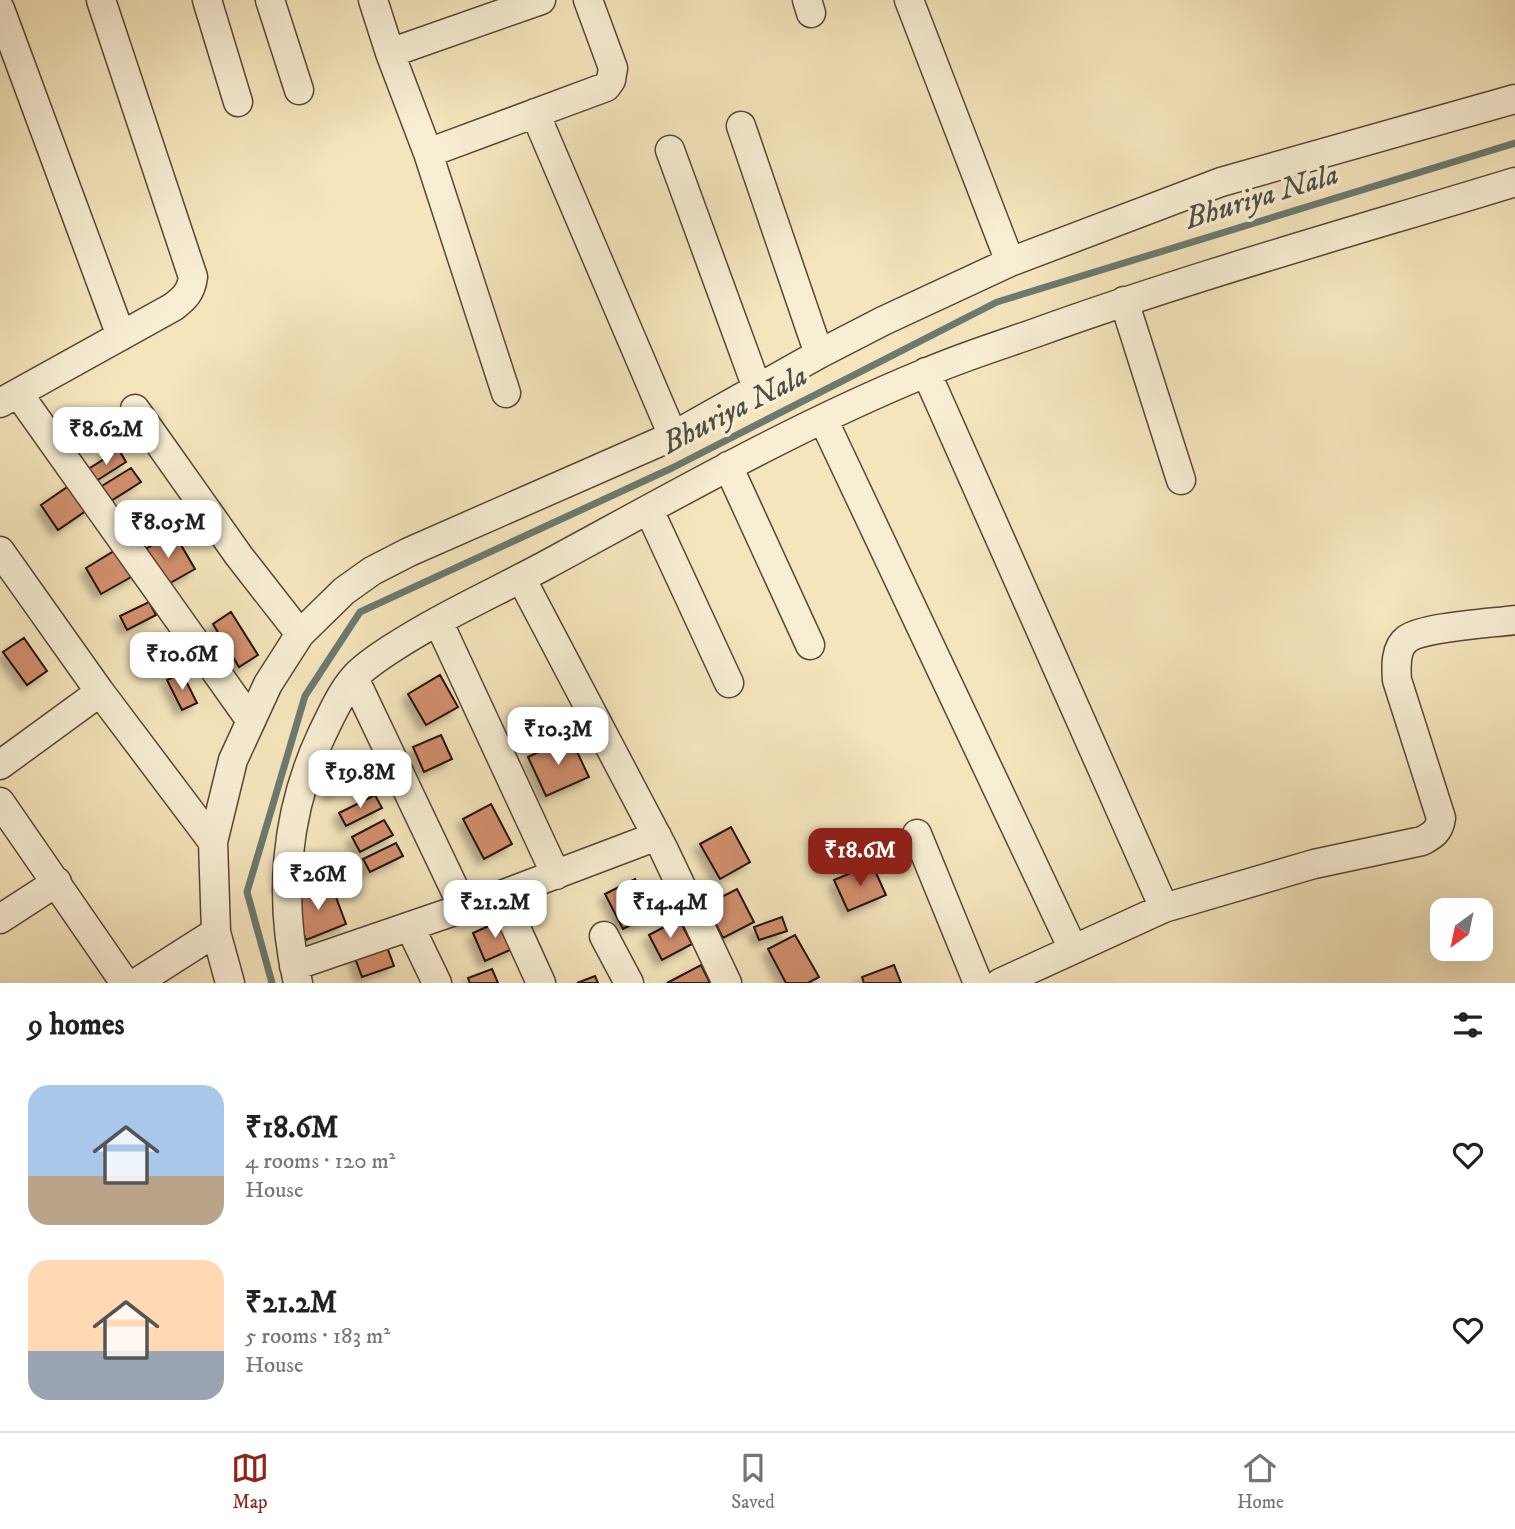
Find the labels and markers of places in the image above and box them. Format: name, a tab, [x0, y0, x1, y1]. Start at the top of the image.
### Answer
pin: ₹8.62M	[49, 407, 163, 467]
pin: ₹8.05M	[111, 500, 225, 560]
pin: ₹10.6M	[125, 632, 239, 692]
pin: ₹10.3M	[501, 708, 615, 767]
pin: ₹19.8M	[303, 750, 417, 810]
pin: ₹18.6M	[803, 828, 917, 888]
pin: ₹26M	[277, 852, 359, 912]
pin: ₹21.2M	[438, 880, 552, 940]
pin: ₹14.4M	[613, 880, 727, 940]

